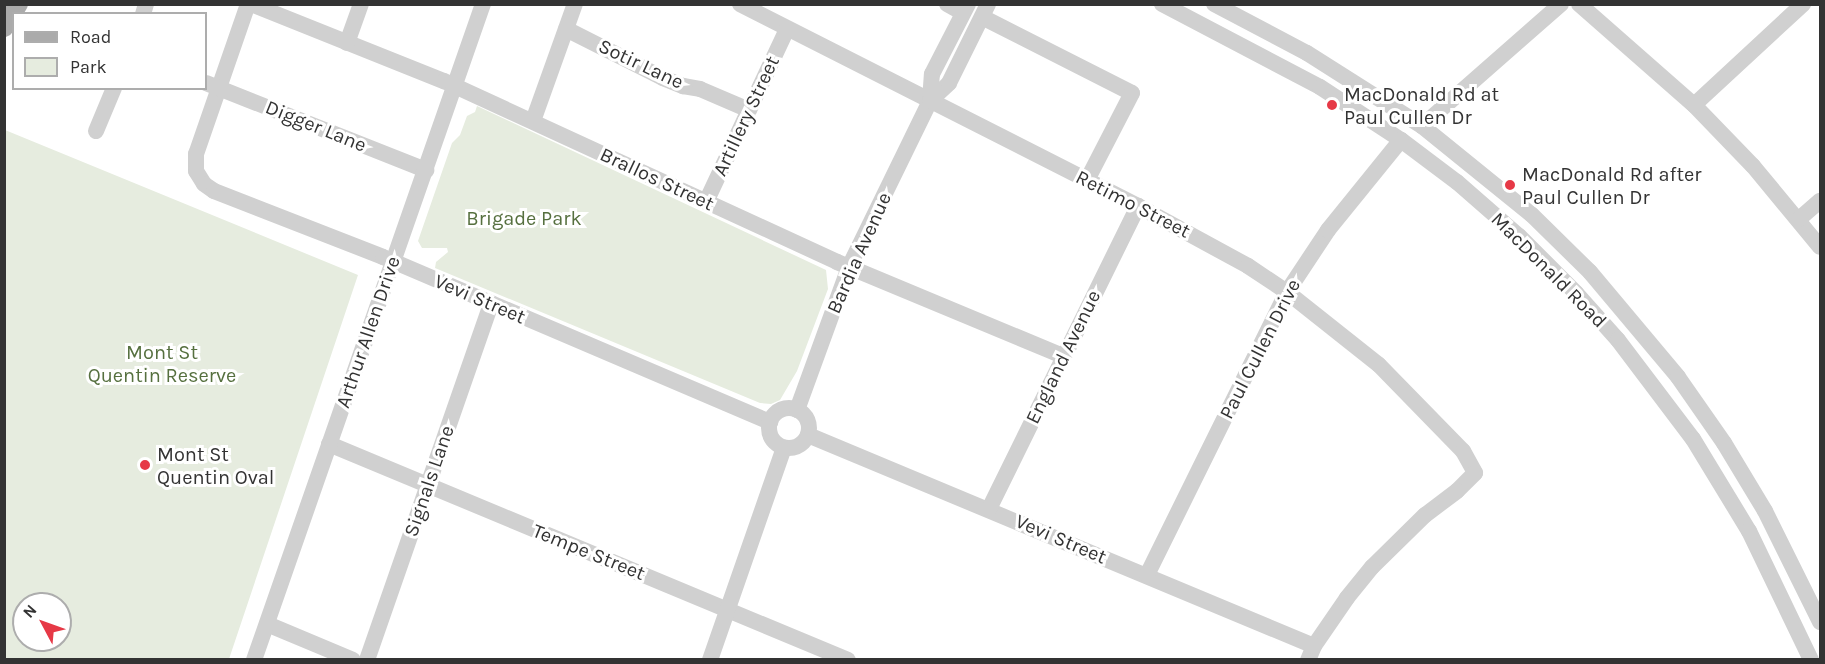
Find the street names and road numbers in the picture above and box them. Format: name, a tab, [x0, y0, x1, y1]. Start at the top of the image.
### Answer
street label: Sotir Lane	[595, 34, 687, 94]
street label: Artillery Street	[708, 52, 784, 180]
street label: Digger Lane	[262, 95, 370, 157]
street label: Brallos Street	[596, 142, 718, 216]
street label: Retimo Street	[1072, 165, 1194, 243]
street label: Bardia Avenue	[822, 189, 896, 317]
street label: MacDonald Road	[1486, 207, 1612, 333]
street label: Arthur Allen Drive	[331, 253, 405, 411]
street label: Vevi Street	[431, 269, 529, 329]
street label: Paul Cullen Drive	[1214, 275, 1306, 423]
street label: England Avenue	[1020, 286, 1106, 428]
street label: Signals Lane	[399, 422, 459, 540]
street label: Vevi Street	[1012, 509, 1110, 569]
street label: Tempe Street	[529, 519, 649, 585]

